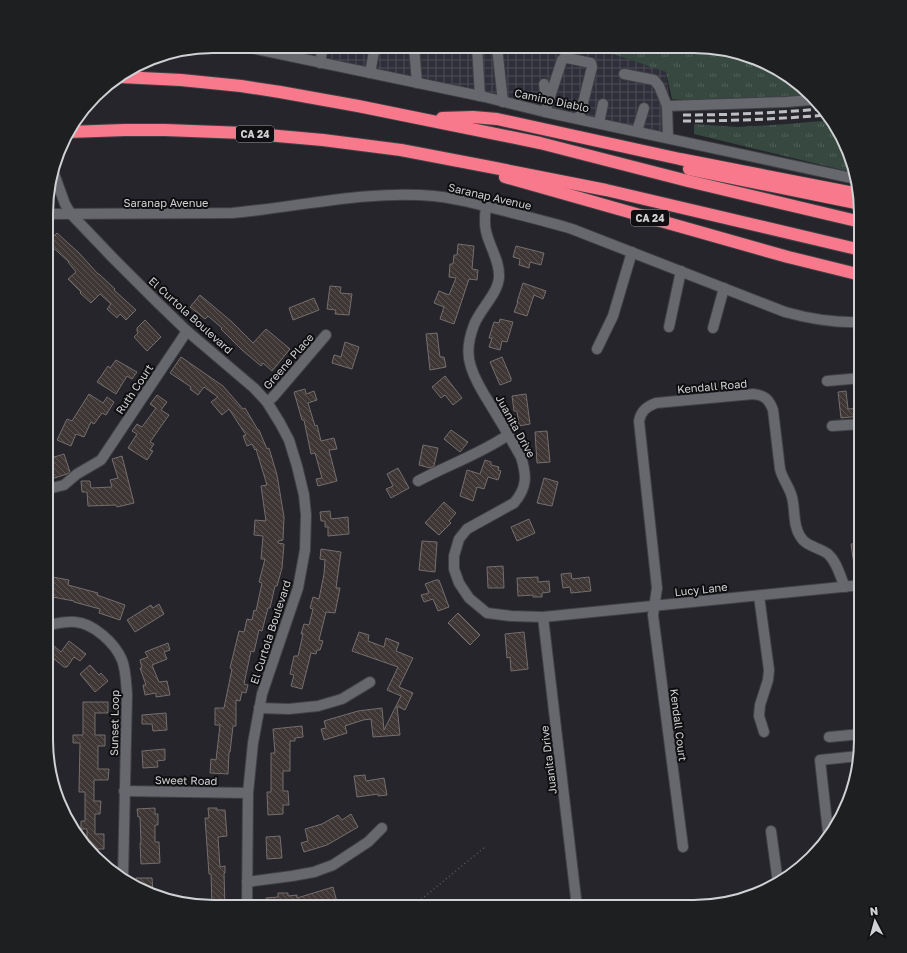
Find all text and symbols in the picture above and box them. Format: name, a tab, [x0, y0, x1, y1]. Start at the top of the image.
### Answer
street label: Camino Diablo	[513, 86, 591, 114]
road number: CA 24	[236, 126, 274, 142]
street label: Saranap Avenue	[447, 180, 533, 212]
street label: Saranap Avenue	[124, 196, 208, 209]
road number: CA 24	[631, 210, 669, 226]
street label: El Curtola Boulevard	[146, 274, 236, 356]
street label: Greene Place	[260, 330, 316, 392]
street label: Ruth Court	[113, 362, 155, 416]
street label: Kendall Road	[676, 376, 748, 396]
street label: Juanita Drive	[494, 393, 538, 459]
street label: El Curtola Boulevard	[247, 578, 293, 686]
street label: Lucy Lane	[674, 580, 728, 598]
street label: Kendall Court	[668, 688, 690, 762]
street label: Sunset Loop	[107, 690, 121, 756]
street label: Juanita Drive	[537, 725, 559, 795]
street label: Sweet Road	[155, 773, 217, 787]
north arrow	[855, 901, 895, 941]
text: N	[869, 904, 879, 917]

